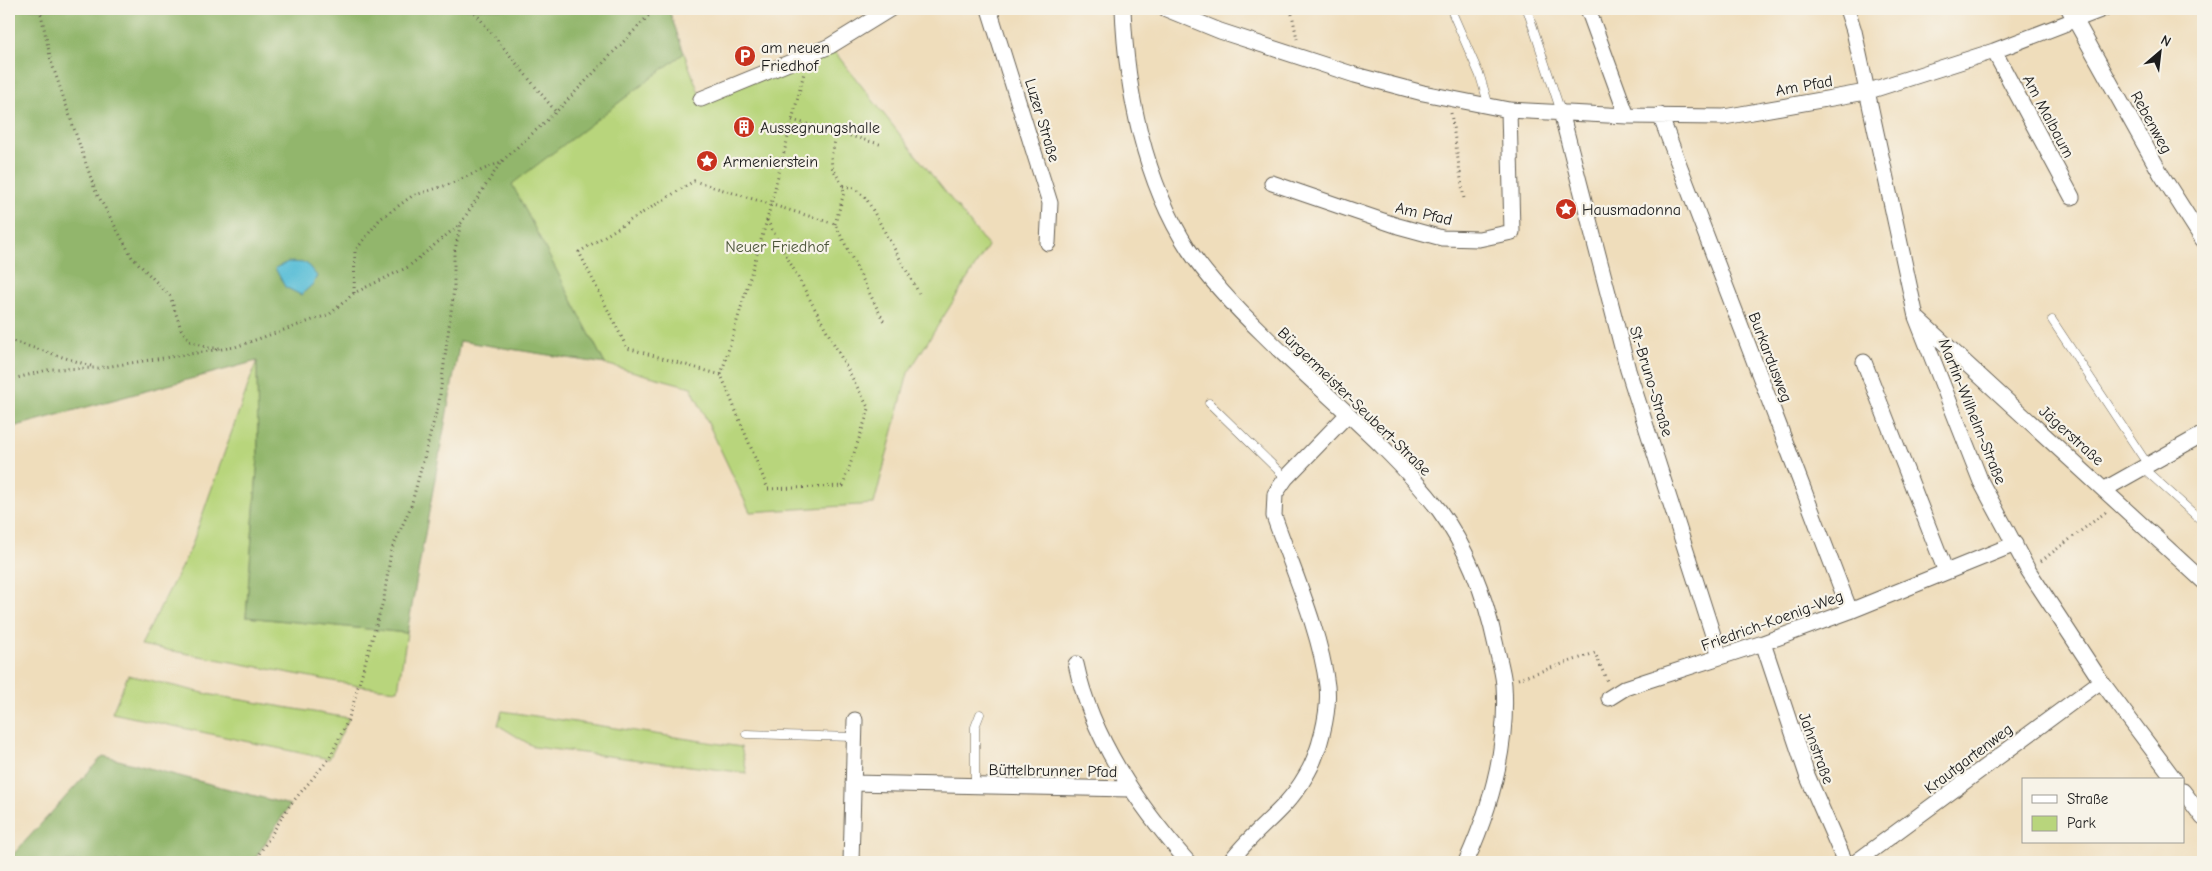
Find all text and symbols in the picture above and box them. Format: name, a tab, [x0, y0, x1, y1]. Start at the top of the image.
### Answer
north arrow	[2134, 28, 2184, 78]
text: N	[2158, 31, 2174, 51]
place label: am neuen Friedhof	[761, 39, 830, 75]
parking icon: am neuen Friedhof	[733, 44, 757, 68]
street label: Am Pfad	[1774, 72, 1834, 100]
street label: Am Malbaum	[2019, 72, 2077, 161]
street label: Luzer Straße	[1021, 76, 1063, 164]
street label: Rebenweg	[2127, 88, 2176, 157]
building icon: Aussegnungshalle	[732, 115, 756, 139]
place label: Aussegnungshalle	[760, 119, 880, 137]
place icon: Armenierstein	[695, 149, 719, 173]
place label: Armenierstein	[723, 153, 818, 171]
place icon: Hausmadonna	[1554, 197, 1578, 221]
street label: Am Pfad	[1394, 199, 1454, 229]
place label: Hausmadonna	[1582, 201, 1681, 219]
park label: Neuer Friedhof	[725, 238, 830, 256]
street label: Burkardusweg	[1745, 310, 1796, 405]
street label: Bürgermeister-Seubert-Straße	[1274, 324, 1435, 480]
street label: St.-Bruno-Straße	[1626, 324, 1676, 439]
street label: Martin-Wilhelm-Straße	[1935, 336, 2010, 487]
street label: Jägerstraße	[2035, 402, 2107, 469]
street label: Friedrich-Koenig-Weg	[1699, 587, 1846, 655]
street label: Jahnstraße	[1795, 710, 1837, 787]
street label: Krautgartenweg	[1921, 720, 2016, 798]
street label: Büttelbrunner Pfad	[988, 761, 1117, 781]
legend	[2022, 778, 2184, 844]
text: Straße	[2067, 790, 2109, 808]
text: Park	[2067, 814, 2096, 832]

